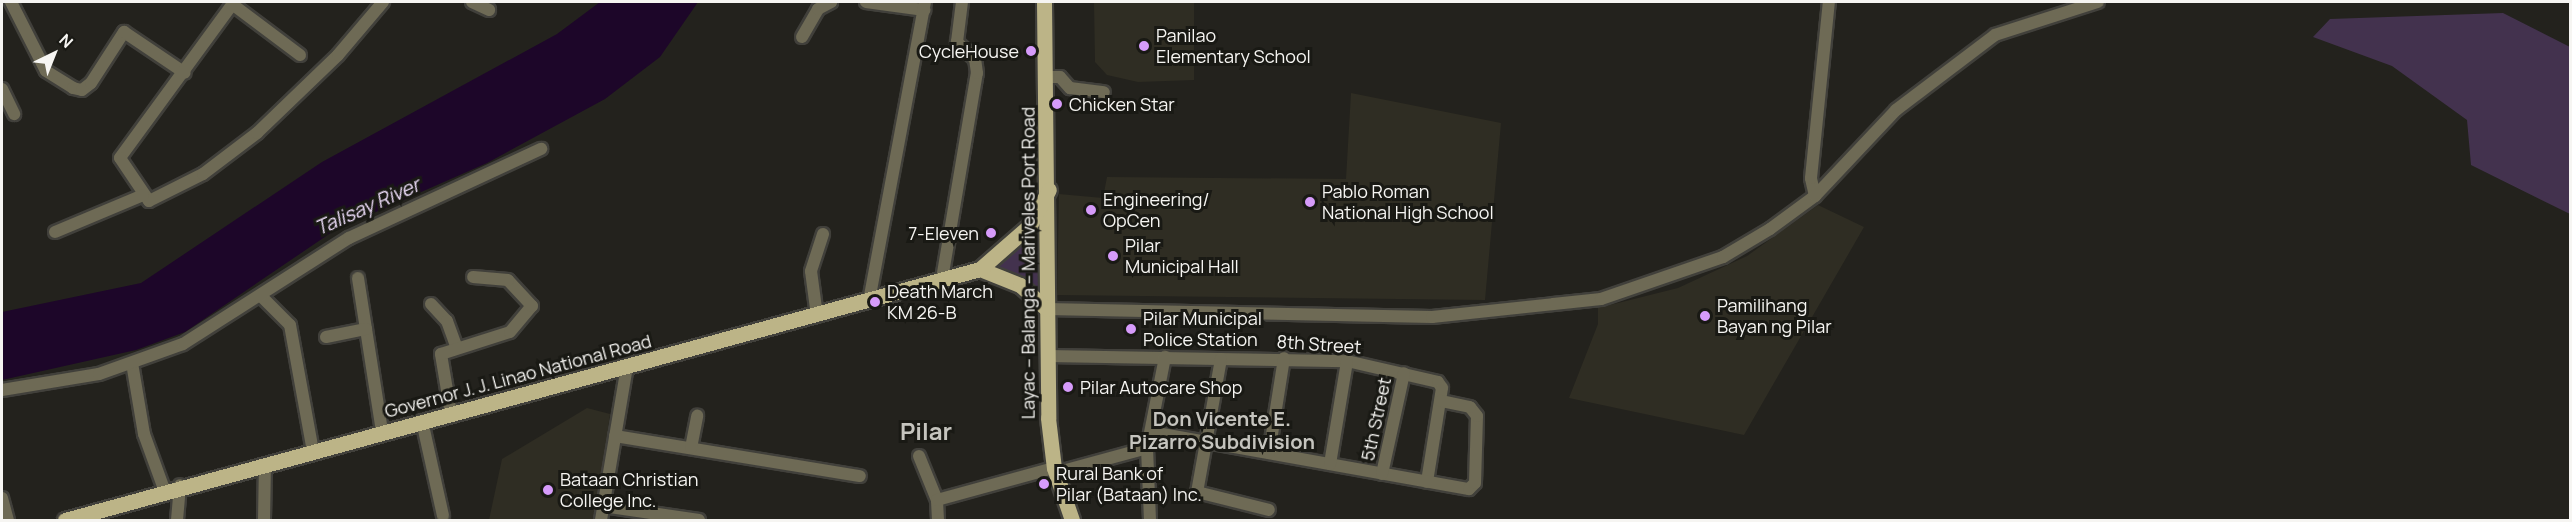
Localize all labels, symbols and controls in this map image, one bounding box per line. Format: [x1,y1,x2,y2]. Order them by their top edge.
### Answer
north arrow [24,24,84,84]
place label: Panilao Elementary School [1156,25,1311,68]
text: N [55,29,78,53]
marker: Panilao Elementary School [1137,39,1151,53]
place label: CycleHouse [919,40,1019,62]
marker: CycleHouse [1024,44,1038,58]
place label: Chicken Star [1069,93,1175,115]
marker: Chicken Star [1050,97,1064,111]
street label: Layac – Balanga – Mariveles Port Road [1017,107,1039,419]
water label: Talisay River [311,172,423,240]
place label: Pablo Roman National High School [1322,181,1494,224]
place label: Engineering/ OpCen [1103,189,1209,232]
marker: Pablo Roman National High School [1303,195,1317,209]
marker: Engineering/ OpCen [1084,203,1098,217]
place label: 7-Eleven [908,222,979,244]
marker: 7-Eleven [984,226,998,240]
place label: Pilar Municipal Hall [1125,235,1239,278]
marker: Pilar Municipal Hall [1106,249,1120,263]
place label: Death March KM 26-B [887,281,993,324]
marker: Death March KM 26-B [868,295,882,309]
place label: Pamilihang Bayan ng Pilar [1717,295,1832,338]
place label: Pilar Municipal Police Station [1143,308,1262,350]
marker: Pamilihang Bayan ng Pilar [1698,309,1712,323]
marker: Pilar Municipal Police Station [1124,322,1138,336]
street label: Governor J. J. Linao National Road [382,330,654,422]
street label: 8th Street [1276,330,1362,358]
street label: 5th Street [1357,375,1395,463]
place label: Pilar Autocare Shop [1080,376,1242,398]
marker: Pilar Autocare Shop [1061,380,1075,394]
district label: Don Vicente E. Pizarro Subdivision [1129,406,1315,453]
district label: Pilar [900,417,952,445]
place label: Rural Bank of Pilar (Bataan) Inc. [1056,463,1202,506]
place label: Bataan Christian College Inc. [560,469,698,512]
marker: Rural Bank of Pilar (Bataan) Inc. [1037,477,1051,491]
marker: Bataan Christian College Inc. [541,483,555,497]

